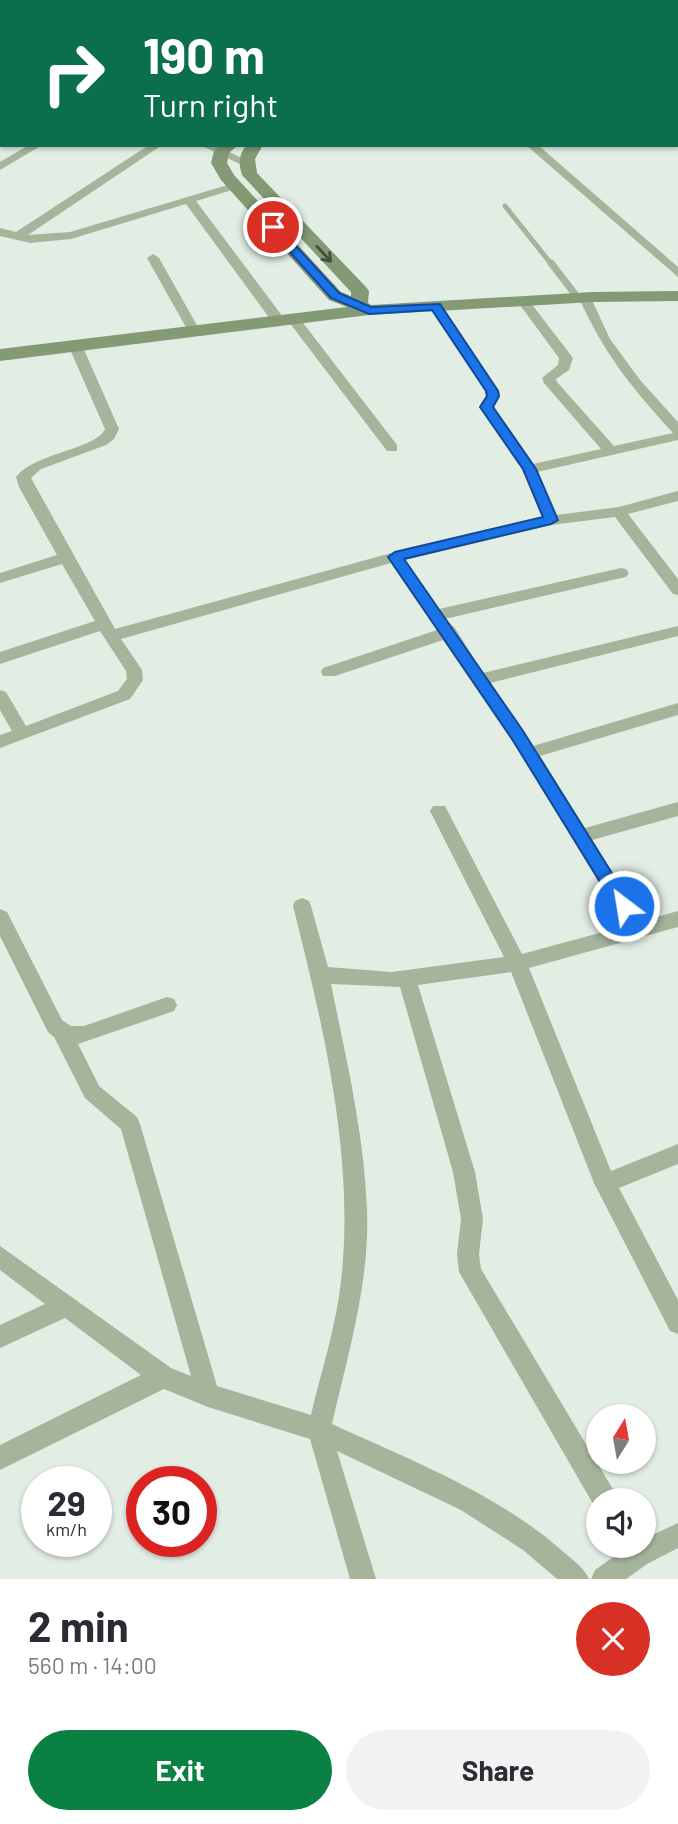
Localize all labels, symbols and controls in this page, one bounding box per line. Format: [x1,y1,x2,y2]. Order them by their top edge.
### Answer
text: 190 m [143,25,265,84]
icon: right [28,28,119,119]
text: Turn right [143,85,278,123]
pin [243,197,303,257]
icon: arrive [254,208,292,246]
one-way arrow [316,245,333,262]
position arrow [587,869,661,943]
north arrow [586,1404,656,1474]
map controls [586,1404,656,1558]
speed limit sign: 30 [126,1466,217,1557]
text: 29 [47,1481,86,1523]
button: sound [586,1488,656,1558]
text: km/h [46,1518,87,1540]
text: 2 min [28,1600,129,1650]
button: close [576,1602,650,1676]
text: 560 m · 14:00 [28,1651,157,1679]
button: Exit [28,1730,332,1810]
button: Share [346,1730,650,1810]

